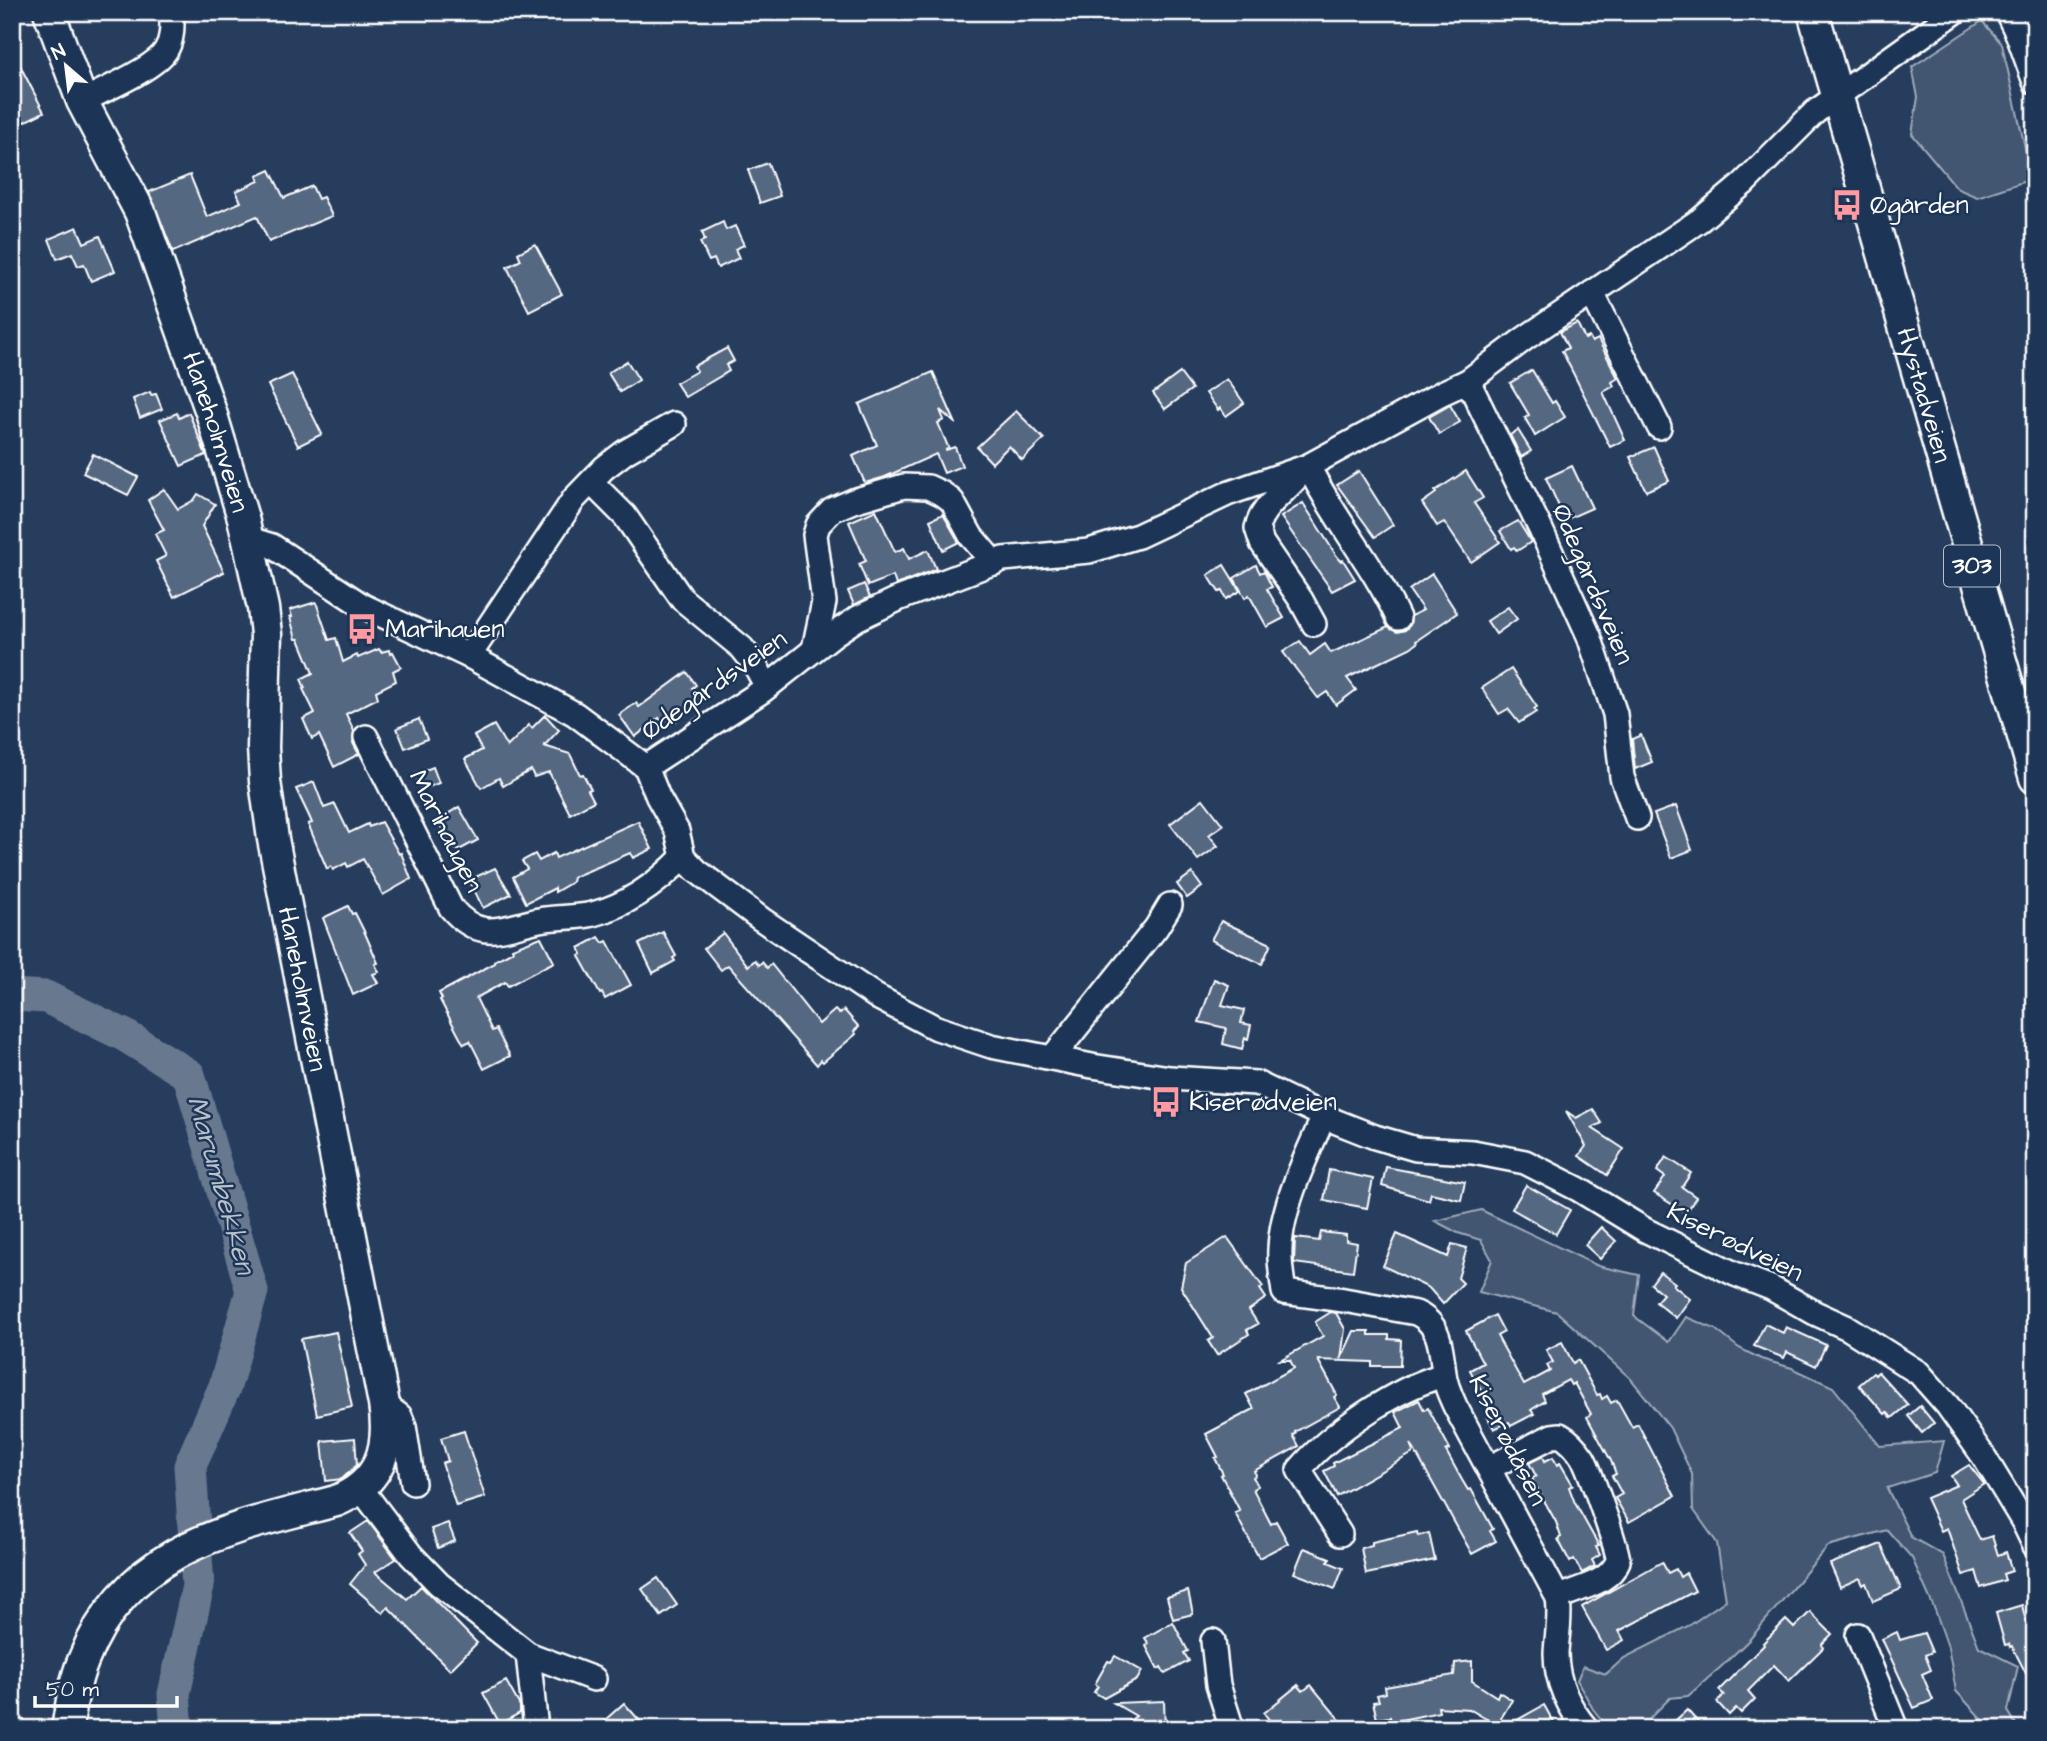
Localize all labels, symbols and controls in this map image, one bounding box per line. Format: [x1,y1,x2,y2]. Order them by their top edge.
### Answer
north arrow [32,32,102,102]
text: N [47,38,70,67]
place label: Øgården [1870,187,1969,225]
bus stop icon: Øgården [1830,188,1864,222]
street label: Hystadveien [1887,324,1961,467]
street label: Haneholmveien [173,347,258,517]
street label: Ødegårdsveien [1541,498,1643,670]
road number: 303 [1944,546,2000,586]
place label: Marihauen [385,611,504,647]
bus stop icon: Marihauen [345,612,379,646]
street label: Ødegårdsveien [634,621,795,750]
street label: Marihaugen [398,764,492,899]
street label: Haneholmveien [269,904,336,1074]
place label: Kiserødveien [1189,1084,1337,1120]
bus stop icon: Kiserødveien [1149,1085,1183,1119]
water label: Marumbekken [177,1092,266,1280]
street label: Kiserødveien [1661,1193,1809,1291]
street label: Kiserødåsen [1460,1368,1556,1512]
scale bar [35,1664,177,1708]
text: 50 m [46,1675,100,1704]

